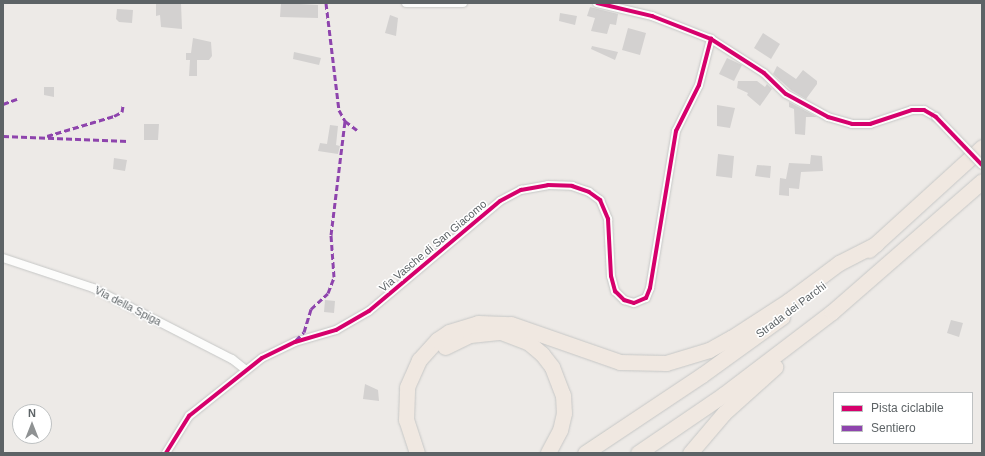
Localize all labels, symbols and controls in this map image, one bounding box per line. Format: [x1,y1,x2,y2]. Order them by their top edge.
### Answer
street label: Via Vasche di San Giacomo [377,197,489,295]
street label: Strada dei Parchi [753,279,829,341]
street label: Via della Spiga [92,284,164,328]
legend [833,392,973,444]
text: Pista ciclabile [871,401,944,415]
north arrow [12,404,52,444]
text: N [28,407,36,419]
text: Sentiero [871,421,916,435]

